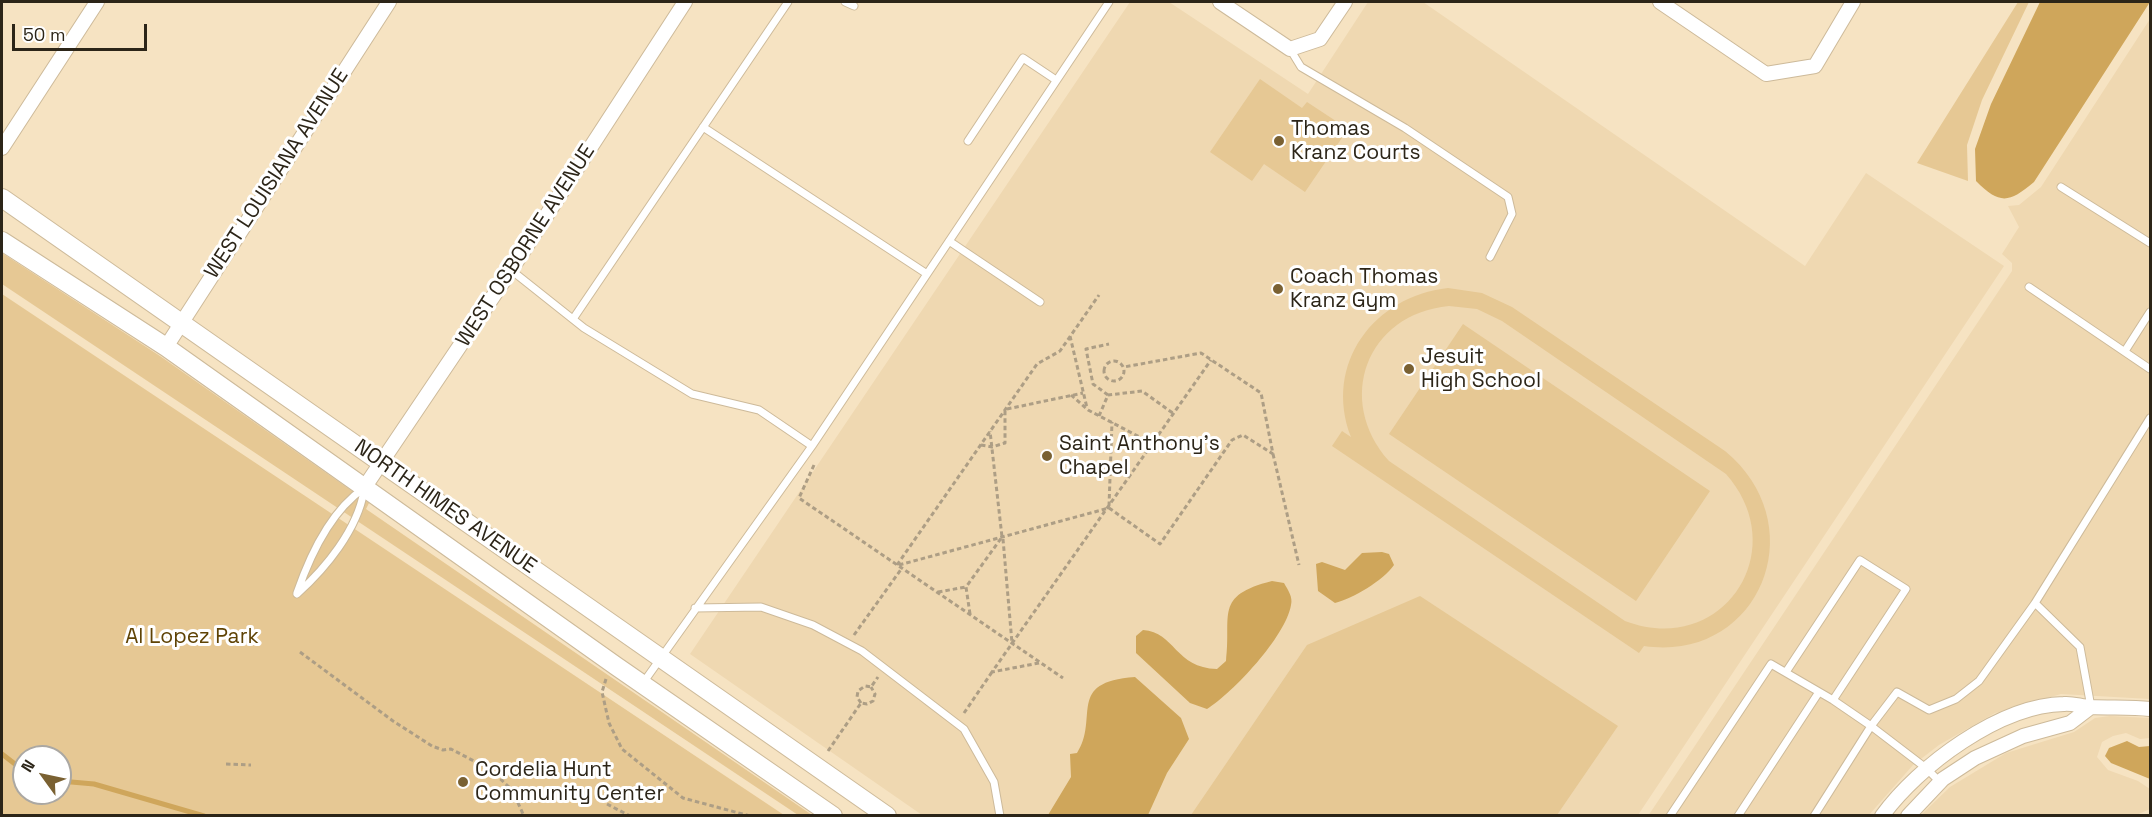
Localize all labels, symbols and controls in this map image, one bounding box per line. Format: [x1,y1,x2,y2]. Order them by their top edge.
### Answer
scale bar [15,12,150,50]
text: 50 m [23,23,65,46]
street label: WEST LOUISIANA AVENUE [200,64,354,284]
place label: Thomas Kranz Courts [1291,116,1421,166]
marker: Thomas Kranz Courts [1272,134,1286,148]
street label: WEST OSBORNE AVENUE [451,140,601,352]
place label: Coach Thomas Kranz Gym [1290,264,1438,314]
marker: Coach Thomas Kranz Gym [1271,282,1285,296]
place label: Jesuit High School [1421,344,1541,394]
marker: Jesuit High School [1402,362,1416,376]
place label: Saint Anthony's Chapel [1059,431,1220,481]
street label: NORTH HIMES AVENUE [349,435,541,579]
marker: Saint Anthony's Chapel [1040,449,1054,463]
park label: Al Lopez Park [125,624,259,650]
north arrow [12,745,72,805]
text: N [16,756,40,776]
place label: Cordelia Hunt Community Center [475,757,664,807]
marker: Cordelia Hunt Community Center [456,775,470,789]

